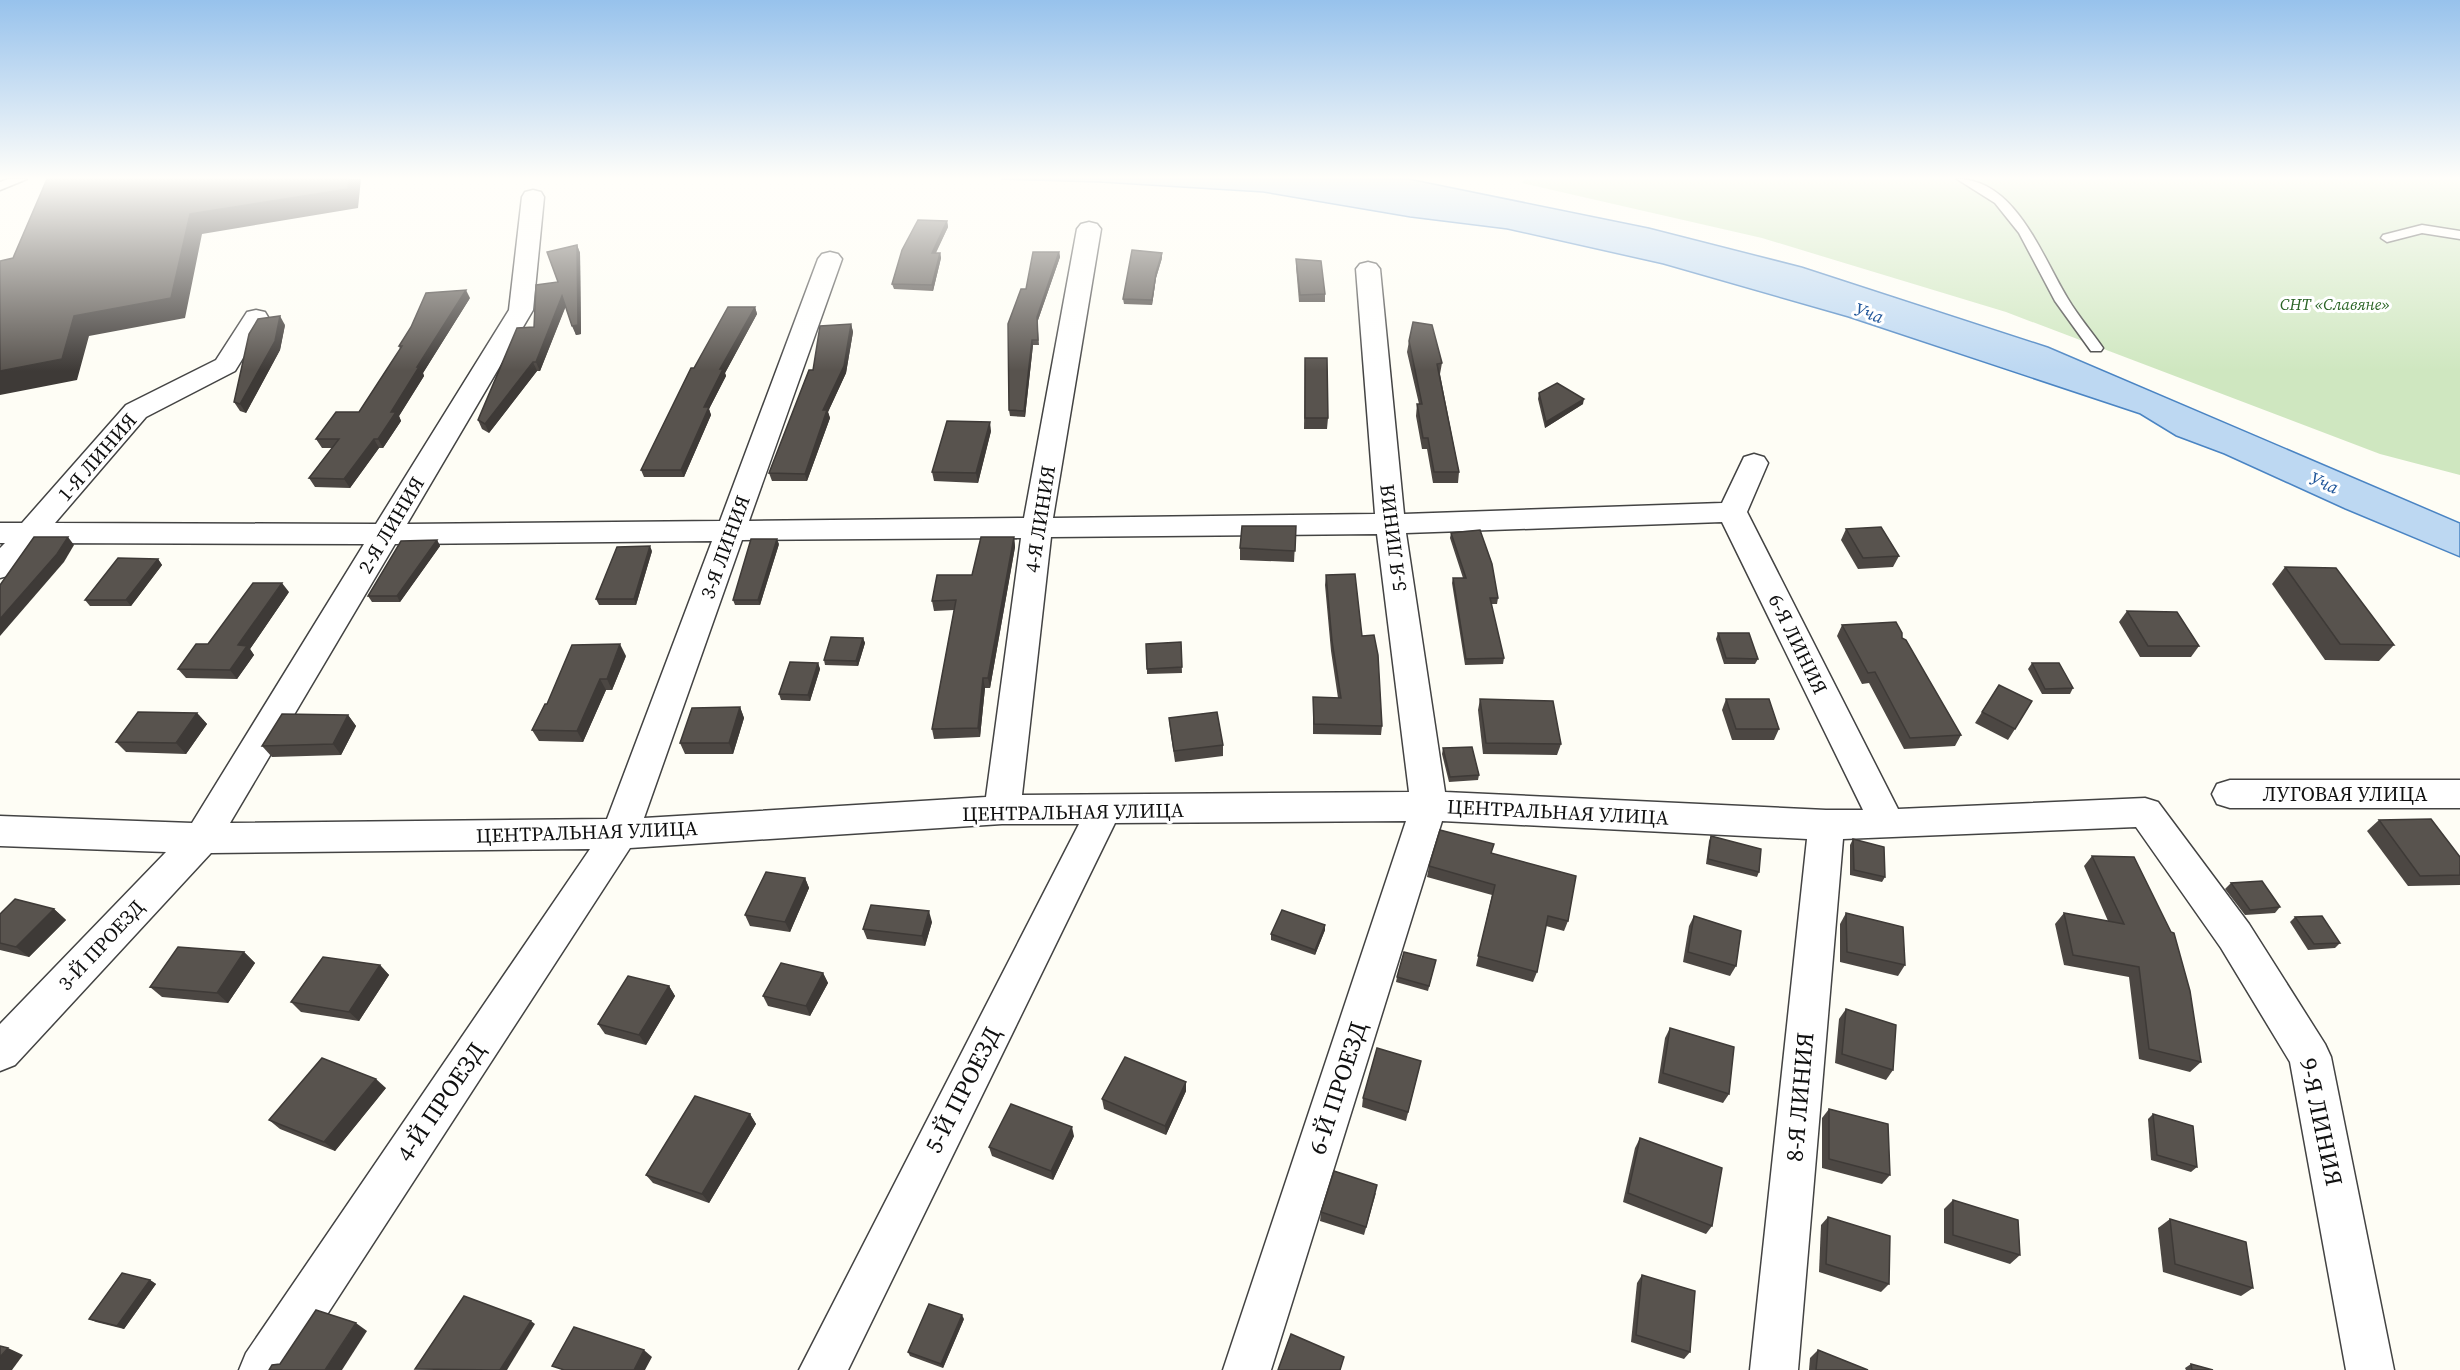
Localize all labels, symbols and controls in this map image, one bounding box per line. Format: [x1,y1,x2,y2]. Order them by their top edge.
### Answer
park label: СНТ «Славяне» [2280,293,2390,315]
water label: Уча [1851,296,1888,329]
street label: 1-Я ЛИНИЯ [51,407,143,507]
street label: 4-Я ЛИНИЯ [1018,463,1062,575]
water label: Уча [2306,465,2343,500]
street label: 2-Я ЛИНИЯ [351,471,431,579]
street label: 5-Я ЛИНИЯ [1372,483,1413,593]
street label: 3-Я ЛИНИЯ [693,491,757,603]
street label: 6-Я ЛИНИЯ [1762,589,1834,699]
street label: ЛУГОВАЯ УЛИЦА [2263,780,2428,808]
street label: ЦЕНТРАЛЬНАЯ УЛИЦА [1446,792,1670,832]
street label: ЦЕНТРАЛЬНАЯ УЛИЦА [962,796,1185,828]
street label: ЦЕНТРАЛЬНАЯ УЛИЦА [476,814,699,850]
street label: 3-Й ПРОЕЗД [52,893,150,996]
street label: 6-Й ПРОЕЗД [1301,1017,1374,1158]
street label: 5-Й ПРОЕЗД [917,1021,1008,1159]
street label: 8-Я ЛИНИЯ [1777,1031,1822,1163]
street label: 4-Й ПРОЕЗД [388,1035,493,1168]
street label: 9-Я ЛИНИЯ [2292,1055,2351,1189]

